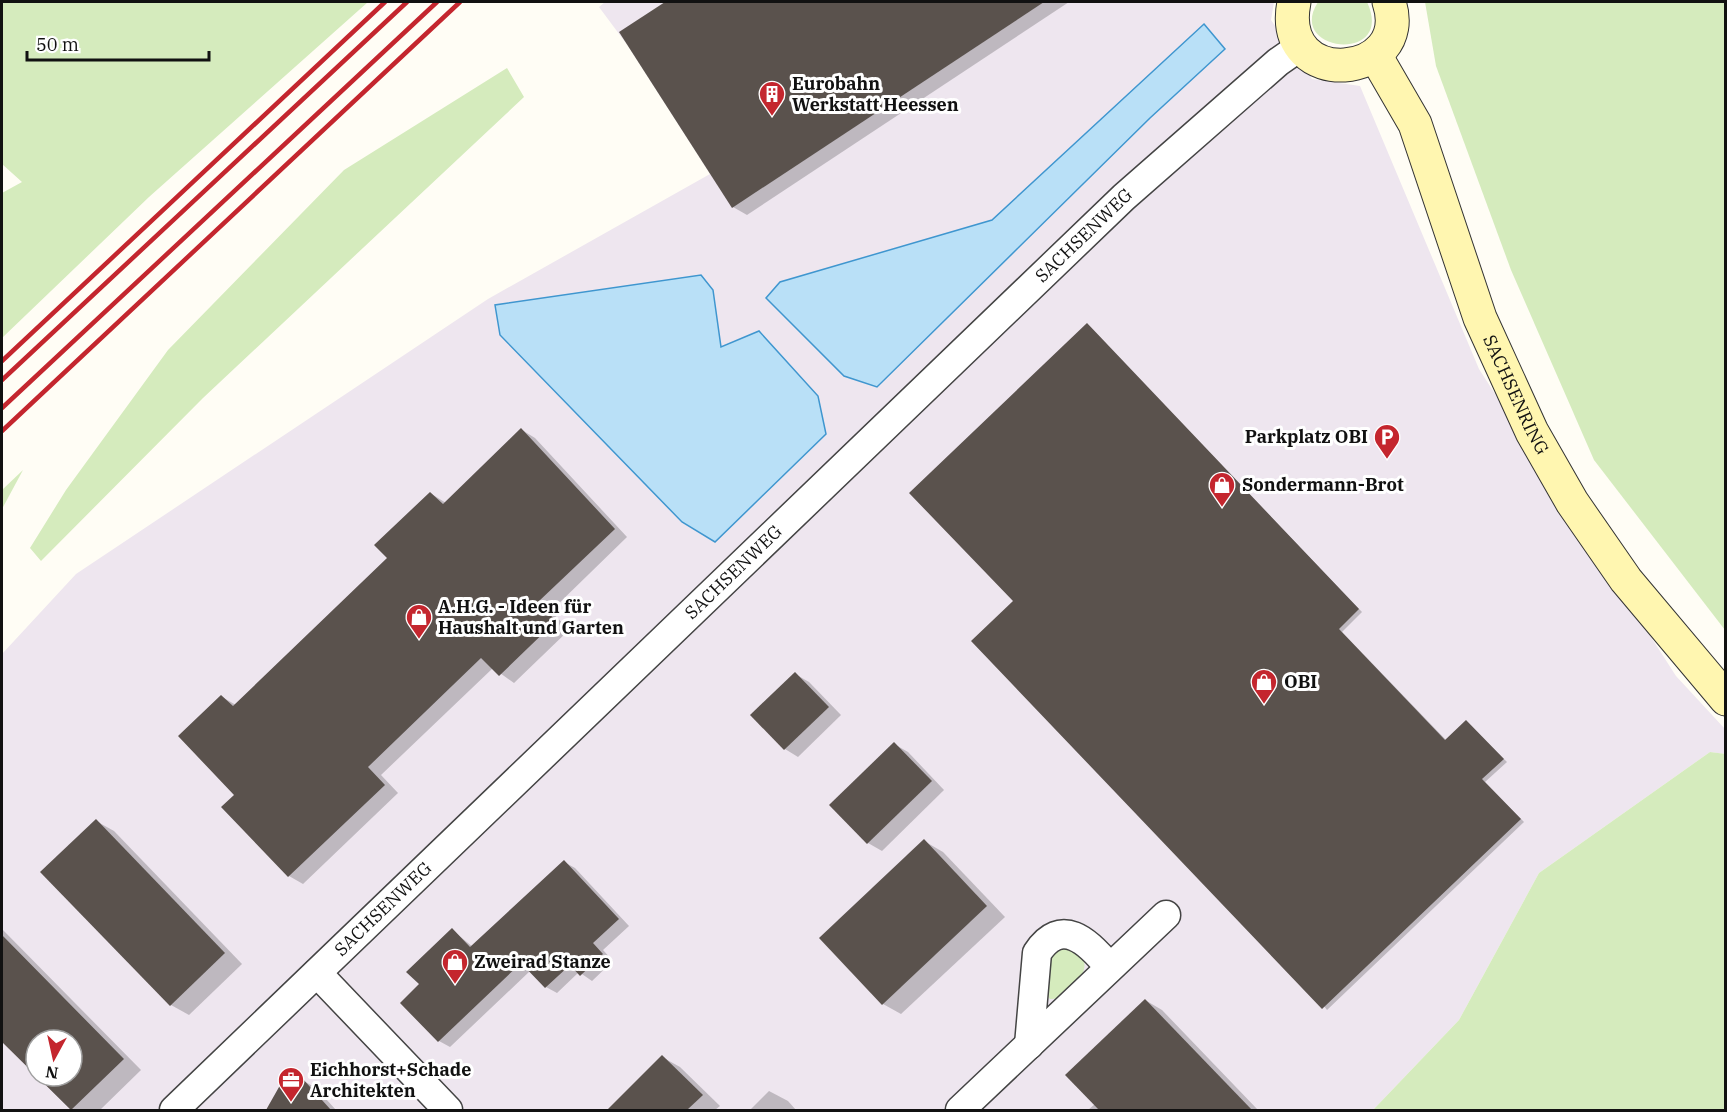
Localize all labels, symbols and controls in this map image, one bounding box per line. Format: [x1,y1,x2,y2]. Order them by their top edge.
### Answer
scale bar [27,24,208,62]
text: 50 m [36,33,79,56]
place label: Eurobahn Werkstatt Heessen [792,72,959,116]
building icon: Eurobahn Werkstatt Heessen [757,79,787,117]
street label: SACHSENWEG [1030,183,1137,287]
street label: SACHSENRING [1478,331,1554,458]
parking icon: Parkplatz OBI [1372,422,1402,460]
place label: Parkplatz OBI [1245,425,1368,448]
shop icon: Sondermann-Brot [1207,470,1237,508]
place label: Sondermann-Brot [1242,473,1404,496]
street label: SACHSENWEG [680,520,787,624]
place label: A.H.G. - Ideen für Haushalt und Garten [438,595,624,639]
shop icon: A.H.G. - Ideen für Haushalt und Garten [404,602,434,640]
shop icon: OBI [1249,667,1279,705]
place label: OBI [1284,670,1317,693]
street label: SACHSENWEG [329,857,436,961]
shop icon: Zweirad Stanze [440,947,470,985]
place label: Zweirad Stanze [474,950,611,973]
north arrow [24,1028,84,1088]
place label: Eichhorst+Schade Architekten [310,1058,471,1102]
text: N [44,1062,60,1084]
office icon: Eichhorst+Schade Architekten [276,1065,306,1103]

